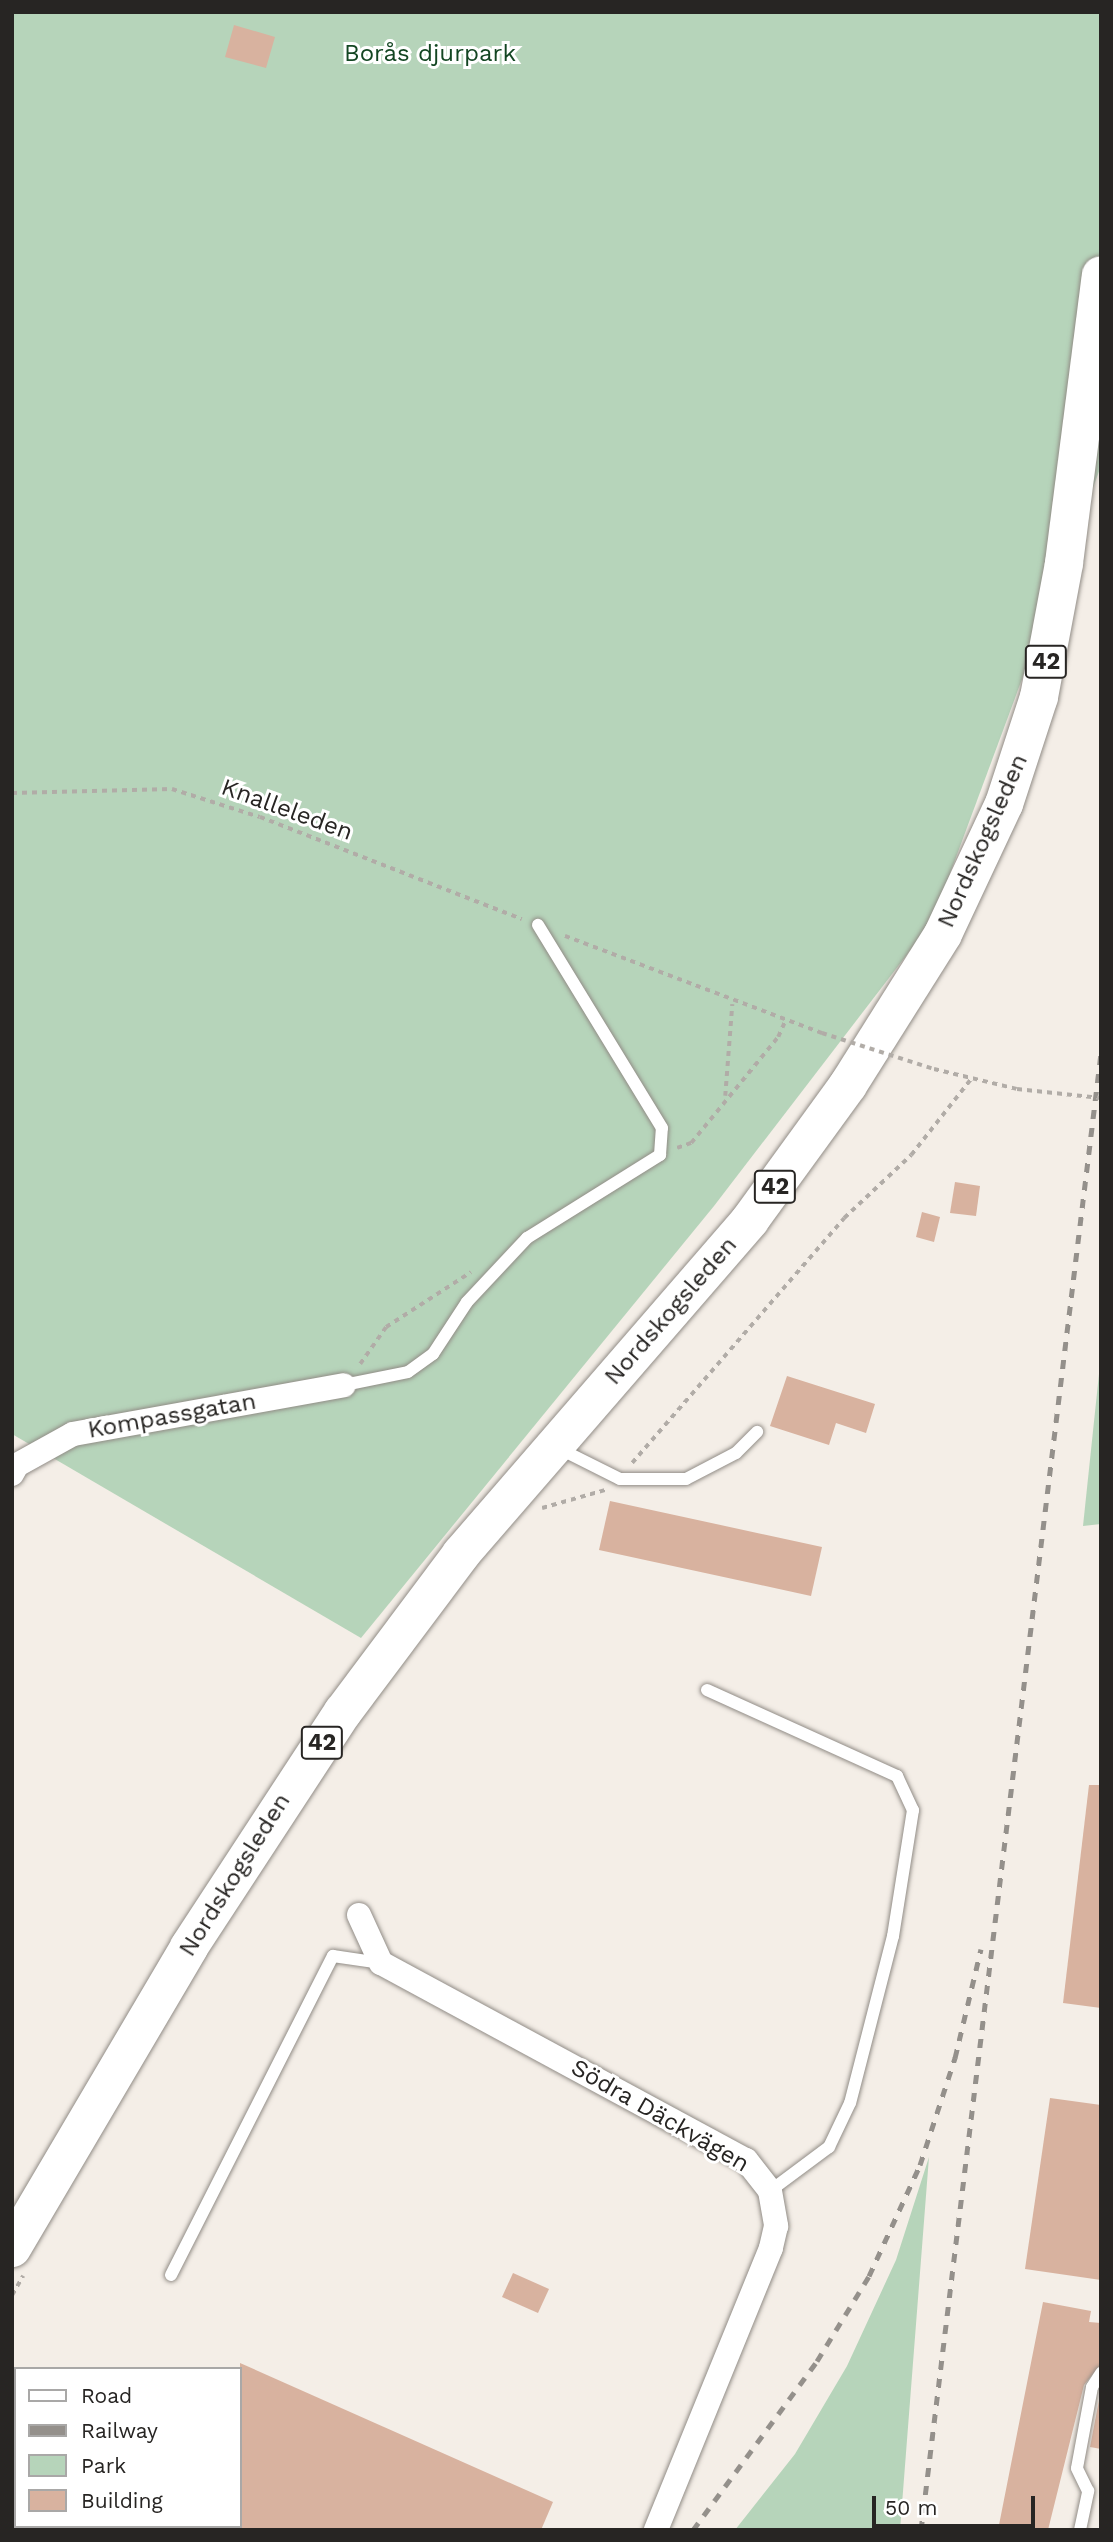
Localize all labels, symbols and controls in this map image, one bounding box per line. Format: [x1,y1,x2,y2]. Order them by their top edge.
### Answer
park label: Borås djurpark [344,40,516,68]
road number: 42 [1023,642,1069,682]
street label: Nordskogsleden [932,750,1034,932]
street label: Knalleleden [217,773,357,847]
road number: 42 [752,1168,798,1206]
street label: Nordskogsleden [599,1231,743,1391]
street label: Kompassgatan [86,1387,258,1445]
road number: 42 [299,1724,345,1762]
street label: Nordskogsleden [173,1788,297,1962]
street label: Södra Däckvägen [566,2053,754,2179]
legend [14,2367,242,2528]
text: Road [81,2383,132,2408]
text: Railway [81,2418,158,2443]
text: Park [81,2453,126,2478]
scale bar [875,2482,1038,2526]
text: Building [81,2488,163,2513]
text: 50 m [885,2495,937,2520]

